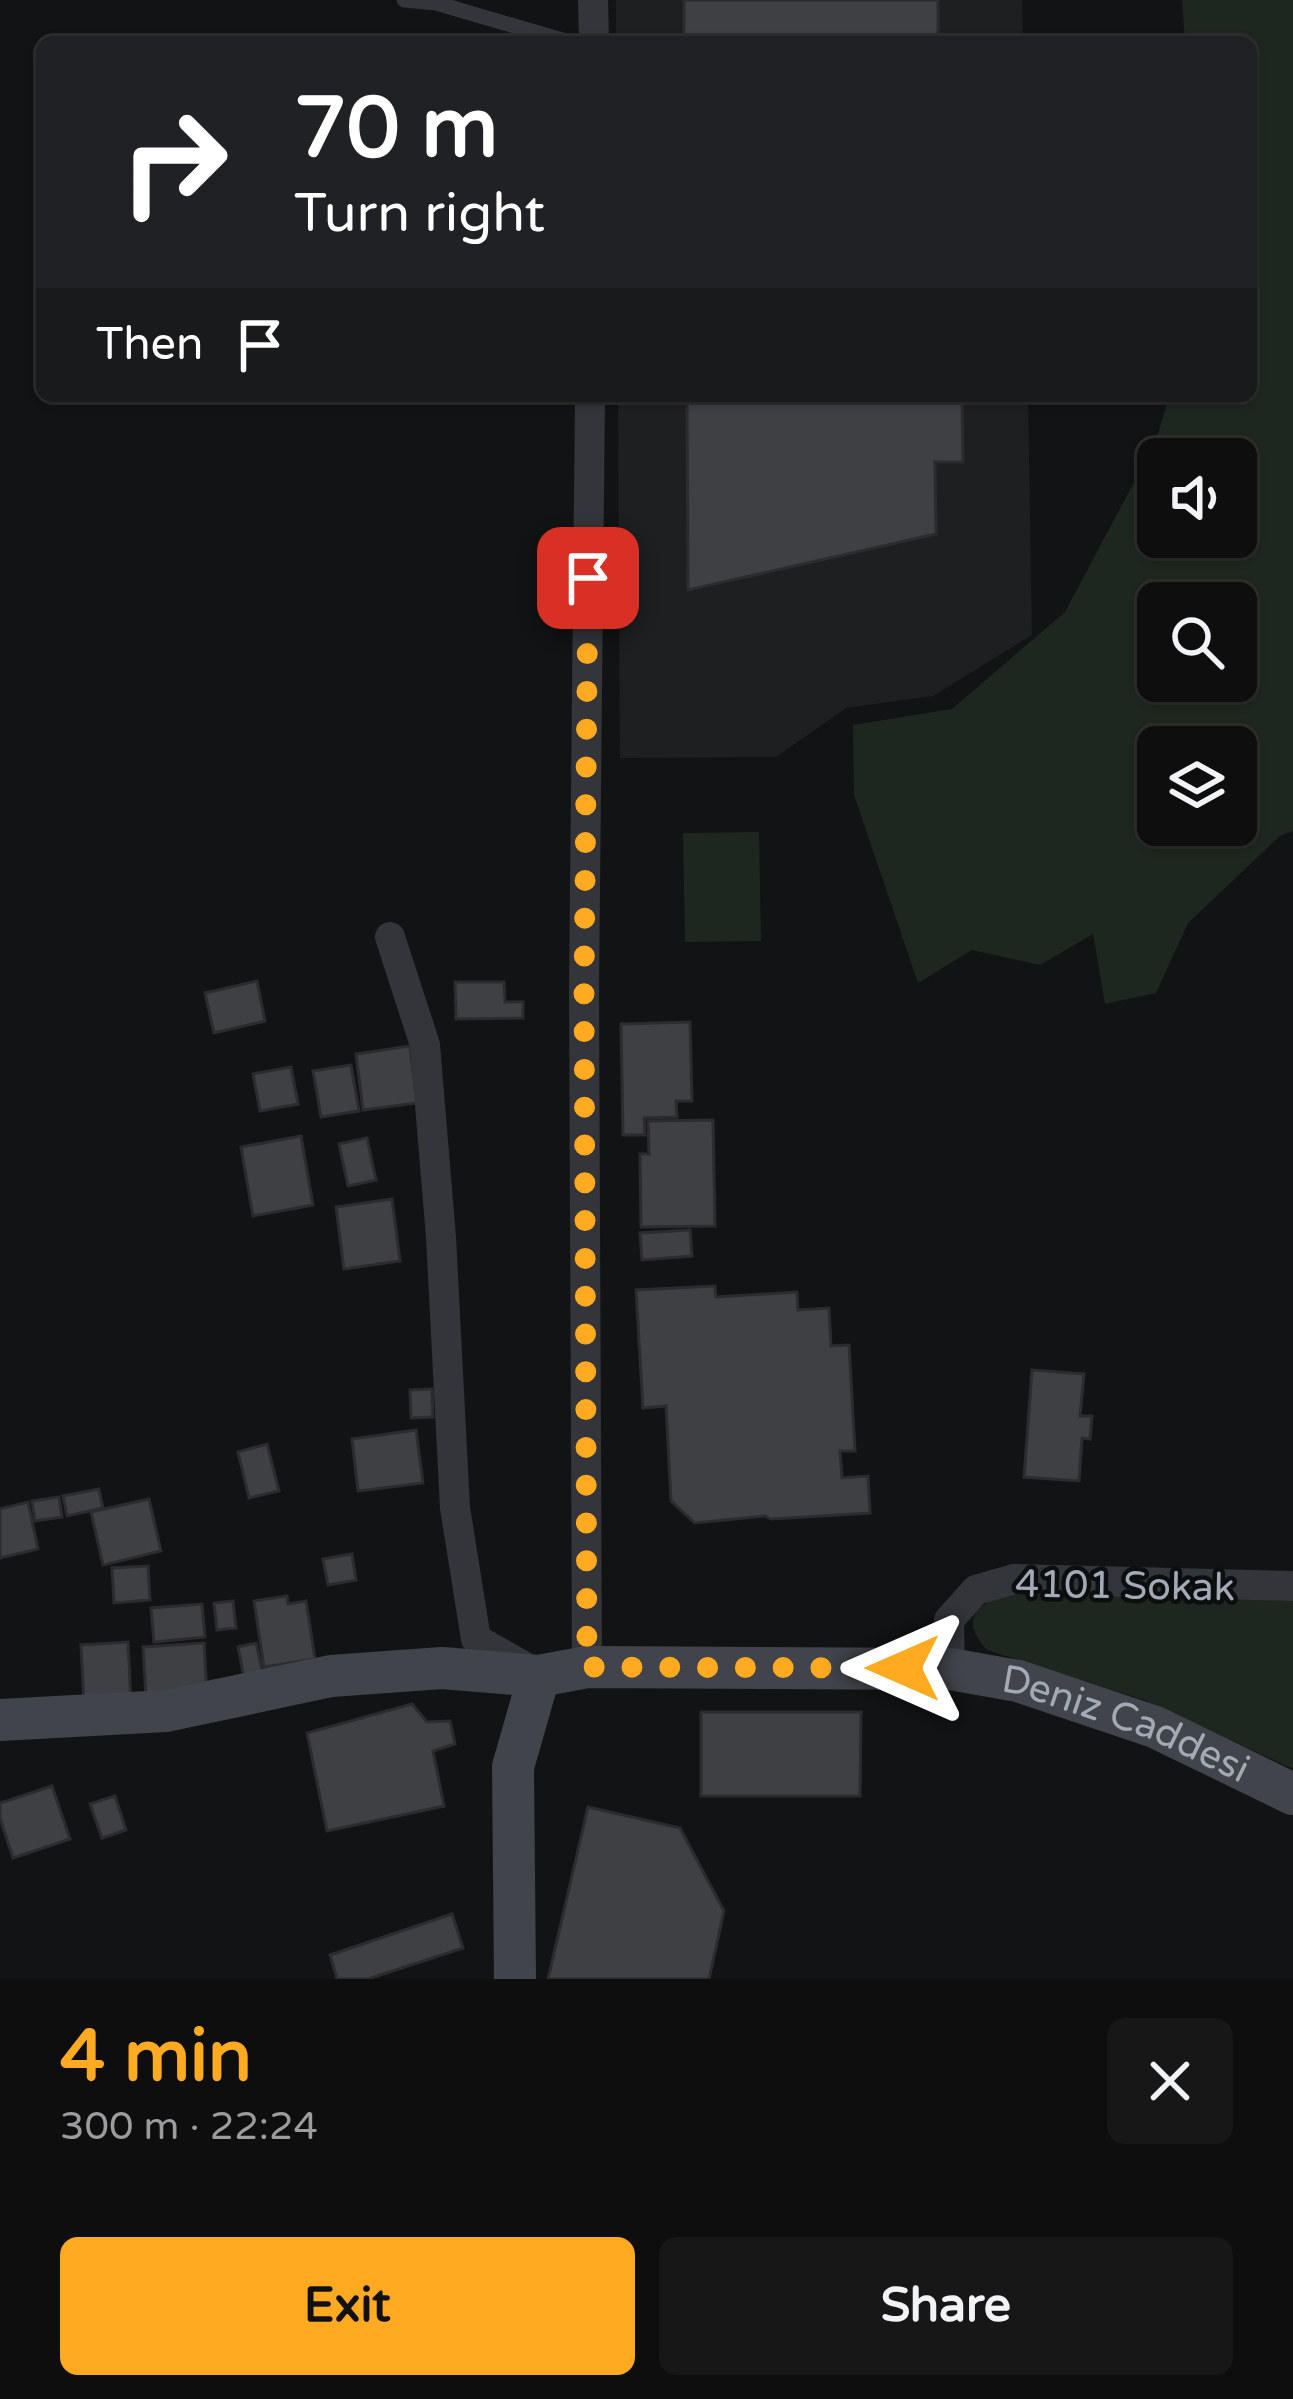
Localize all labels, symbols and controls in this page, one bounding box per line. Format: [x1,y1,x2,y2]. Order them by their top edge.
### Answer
text: 70 m [294,79,498,180]
icon: right [96,84,252,240]
text: Turn right [294,181,545,246]
icon: arrive [227,312,293,378]
text: Then [96,318,203,372]
map controls [1137,438,1257,846]
button: sound [1137,438,1257,558]
pin [537,527,639,629]
icon: arrive [555,545,621,611]
button: search [1137,582,1257,702]
button: layers [1137,726,1257,846]
street label: 4101 Sokak [1015,1561,1235,1611]
position arrow [840,1605,966,1731]
street label: Deniz Caddesi [998,1655,1257,1793]
text: 4 min [60,2014,252,2101]
button: close [1107,2018,1233,2144]
text: 300 m · 22:24 [60,2103,318,2150]
button: Exit [60,2237,635,2375]
button: Share [659,2237,1233,2375]

